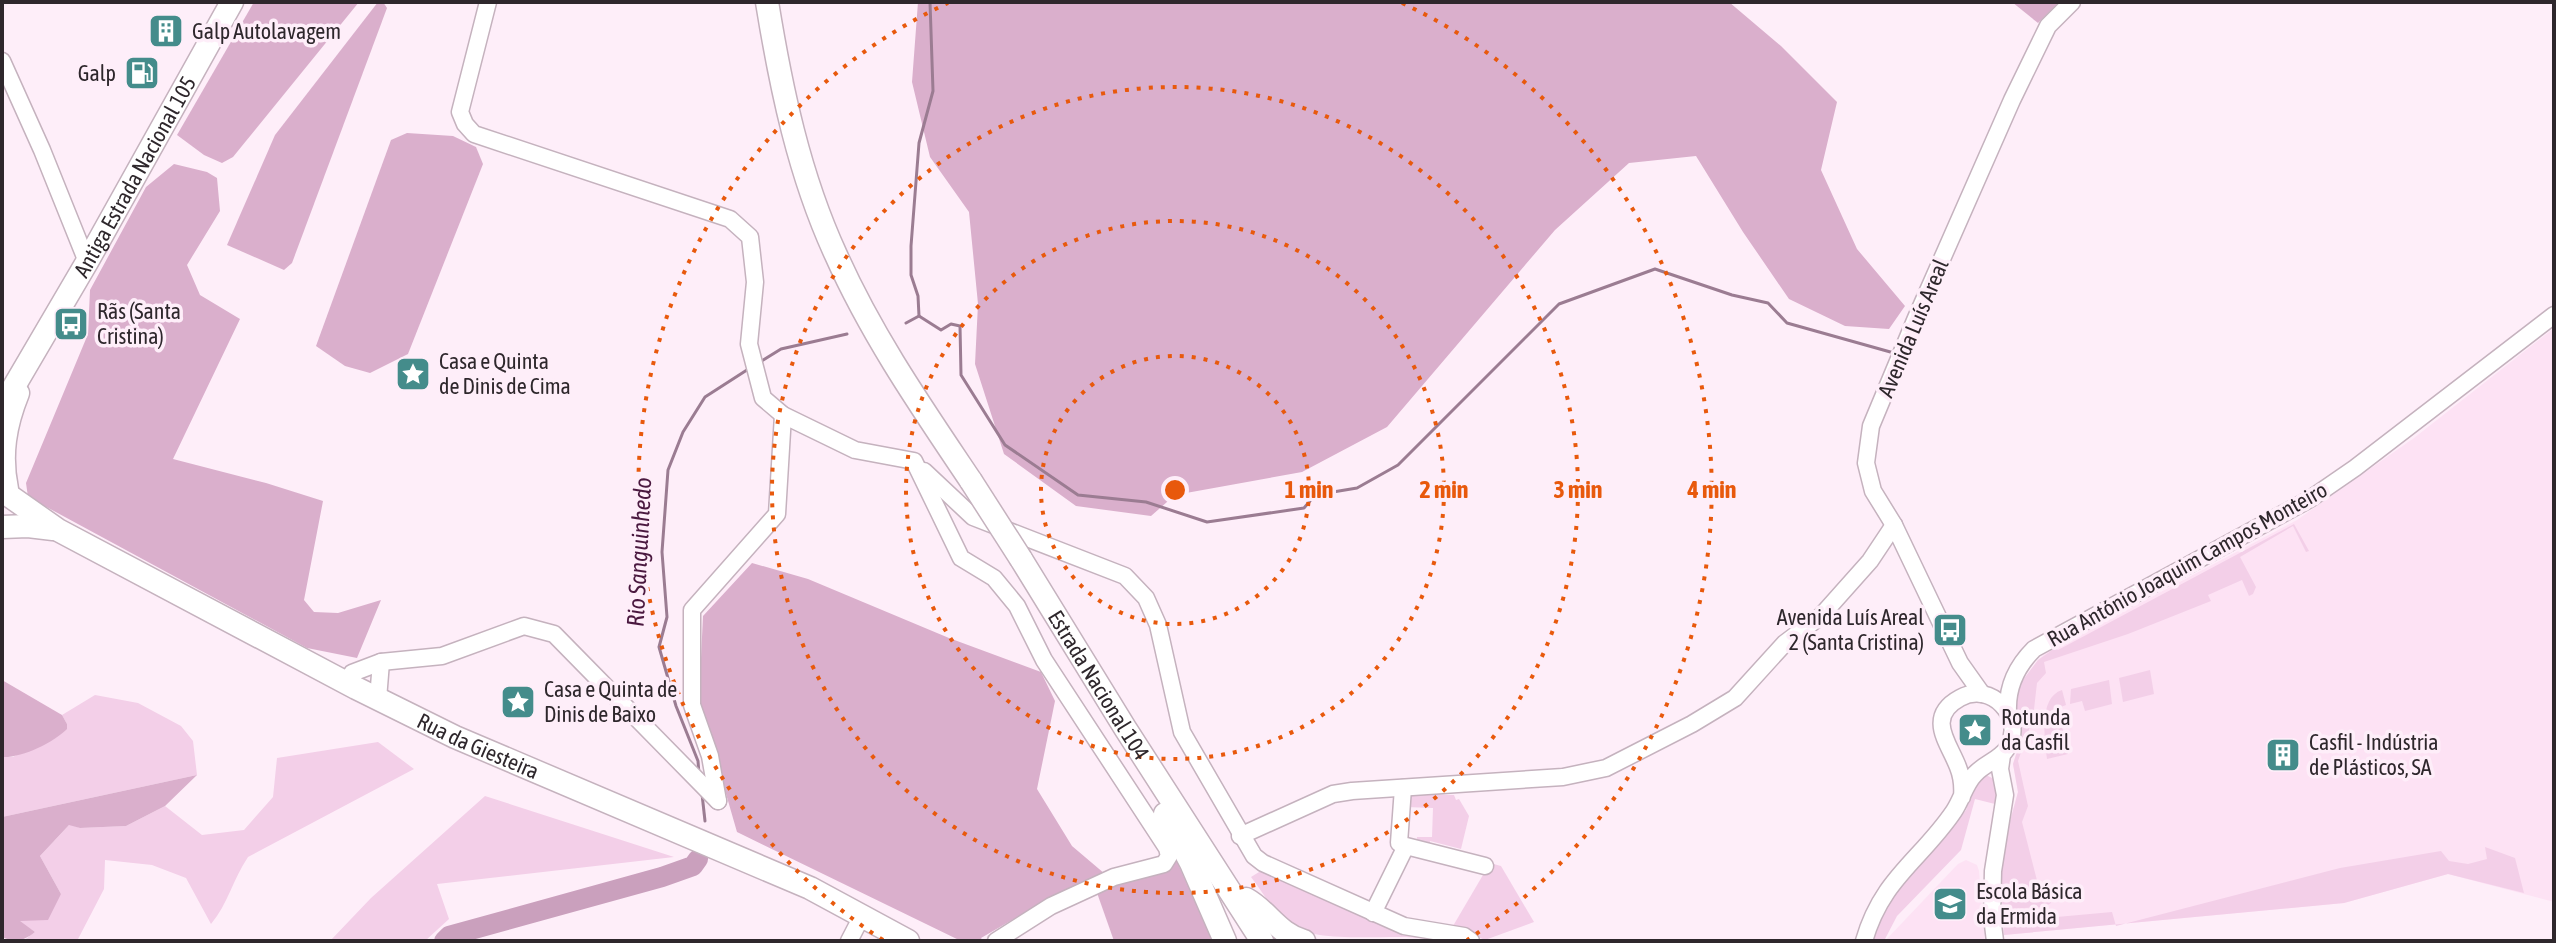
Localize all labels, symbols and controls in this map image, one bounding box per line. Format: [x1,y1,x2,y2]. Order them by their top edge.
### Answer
building icon: Galp Autolavagem [147,12,185,50]
place label: Galp Autolavagem [192,18,341,44]
fuel station icon: Galp [123,54,161,92]
place label: Galp [78,60,116,86]
street label: Antiga Estrada Nacional 105 [68,71,201,282]
street label: Avenida Luís Areal [1872,255,1954,401]
place label: Rãs (Santa Cristina) [97,298,181,349]
bus stop icon: Rãs (Santa Cristina) [52,305,90,343]
place label: Casa e Quinta de Dinis de Cima [439,348,571,399]
place icon: Casa e Quinta de Dinis de Cima [394,355,432,393]
centre of rings [1161,476,1189,504]
text: 1 min [1284,476,1334,503]
text: 2 min [1419,476,1469,503]
text: 3 min [1553,476,1603,503]
text: 4 min [1686,476,1737,503]
street label: Rua António Joaquim Campos Monteiro [2043,476,2331,652]
water label: Rio Sanguinhedo [622,477,656,627]
place label: Avenida Luís Areal 2 (Santa Cristina) [1777,604,1924,655]
street label: Estrada Nacional 104 [1043,605,1155,765]
bus stop icon: Avenida Luís Areal 2 (Santa Cristina) [1931,611,1969,649]
place label: Casa e Quinta de Dinis de Baixo [544,676,677,727]
place icon: Casa e Quinta de Dinis de Baixo [499,683,537,721]
place label: Rotunda da Casfil [2001,704,2071,755]
street label: Rua da Giesteira [413,707,543,784]
place icon: Rotunda da Casfil [1956,711,1994,749]
place label: Casfil - Indústria de Plásticos, SA [2309,729,2439,780]
building icon: Casfil - Indústria de Plásticos, SA [2264,736,2302,774]
place label: Escola Básica da Ermida [1976,878,2083,929]
school or university icon: Escola Básica da Ermida [1931,885,1969,923]

